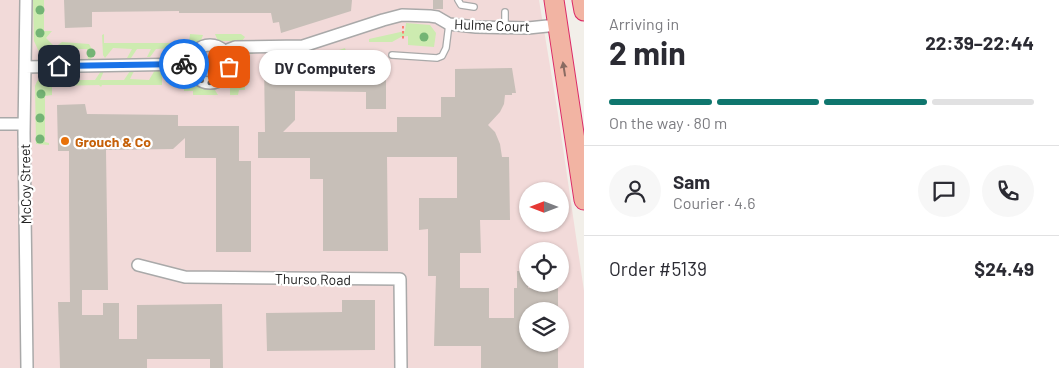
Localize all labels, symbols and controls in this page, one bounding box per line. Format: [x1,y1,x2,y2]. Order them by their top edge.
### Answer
text: Arriving in [609,14,679,33]
street label: Hulme Court [454,15,530,35]
text: 22:39–22:44 [925,31,1034,54]
text: 2 min [609,33,686,71]
courier [159,39,209,89]
pin [38,45,80,87]
pin [208,46,250,88]
icon: bike [170,50,198,78]
callout: DV Computers [259,50,392,84]
icon: home [45,52,73,80]
icon: bag [215,53,243,81]
text: DV Computers [274,58,376,77]
one-way arrow [560,61,568,77]
text: On the way · 80 m [609,113,727,132]
place label: Grouch & Co [75,133,151,150]
marker: Grouch & Co [59,135,71,147]
street label: McCoy Street [16,144,34,224]
button: person [609,165,661,217]
button: chat [918,165,970,217]
button: phone [982,165,1034,217]
text: Sam [673,170,710,193]
north arrow [519,182,569,232]
map controls [519,182,569,352]
text: Courier · 4.6 [673,193,756,212]
button: locate [519,242,569,292]
text: Order #5139 [609,257,707,280]
text: $24.49 [974,257,1034,280]
street label: Thurso Road [275,270,351,288]
button: layers [519,302,569,352]

